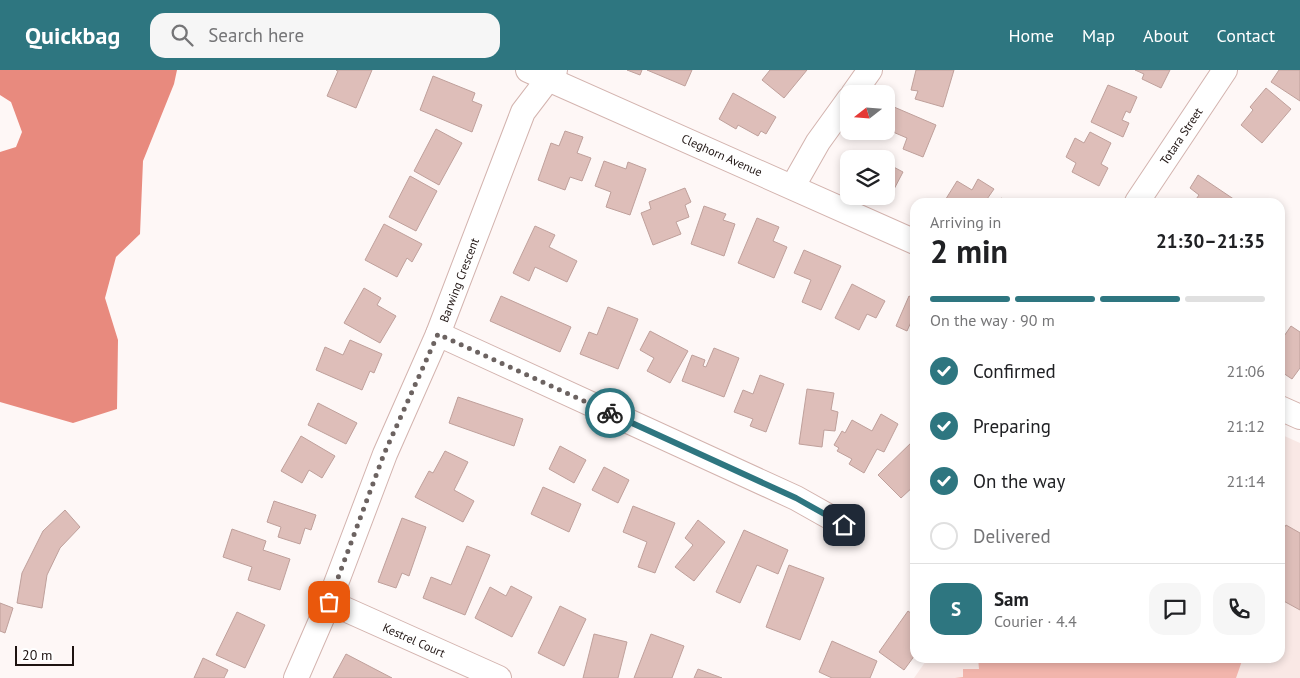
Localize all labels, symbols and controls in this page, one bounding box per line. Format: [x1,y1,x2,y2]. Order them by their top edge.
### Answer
search box [150,13,500,58]
text: Quickbag [25,20,120,51]
icon: search [168,21,196,49]
text: Search here [208,23,304,47]
text: Home [1008,24,1054,47]
text: Map [1082,24,1115,47]
text: About [1143,24,1189,47]
text: Contact [1217,24,1275,47]
north arrow [840,85,895,140]
map controls [840,85,895,205]
street label: Totara Street [1156,105,1206,167]
street label: Cleghorn Avenue [679,131,765,179]
button: layers [840,150,895,205]
text: Arriving in [930,212,1001,232]
text: 21:30–21:35 [1156,229,1265,253]
text: 2 min [930,230,1008,272]
street label: Barwing Crescent [436,236,482,324]
text: On the way · 90 m [930,310,1055,330]
icon: check [930,357,958,385]
text: Confirmed [973,359,1056,383]
text: 21:06 [1227,361,1265,381]
courier [585,388,635,438]
icon: bike [596,399,624,427]
icon: check [930,412,958,440]
text: Preparing [973,414,1051,438]
text: 21:12 [1227,416,1265,436]
icon: check [930,467,958,495]
text: On the way [973,469,1065,493]
text: 21:14 [1227,471,1265,491]
pin [823,504,865,546]
icon: home [830,511,858,539]
text: Delivered [973,524,1051,548]
pin [308,581,350,623]
button: chat [1149,583,1201,635]
button: phone [1213,583,1265,635]
text: Sam [994,587,1029,611]
icon: bag [315,588,343,616]
text: S [951,597,961,621]
text: Courier · 4.4 [994,611,1077,631]
street label: Kestrel Court [380,620,448,660]
scale bar [15,643,74,666]
text: 20 m [22,646,52,664]

